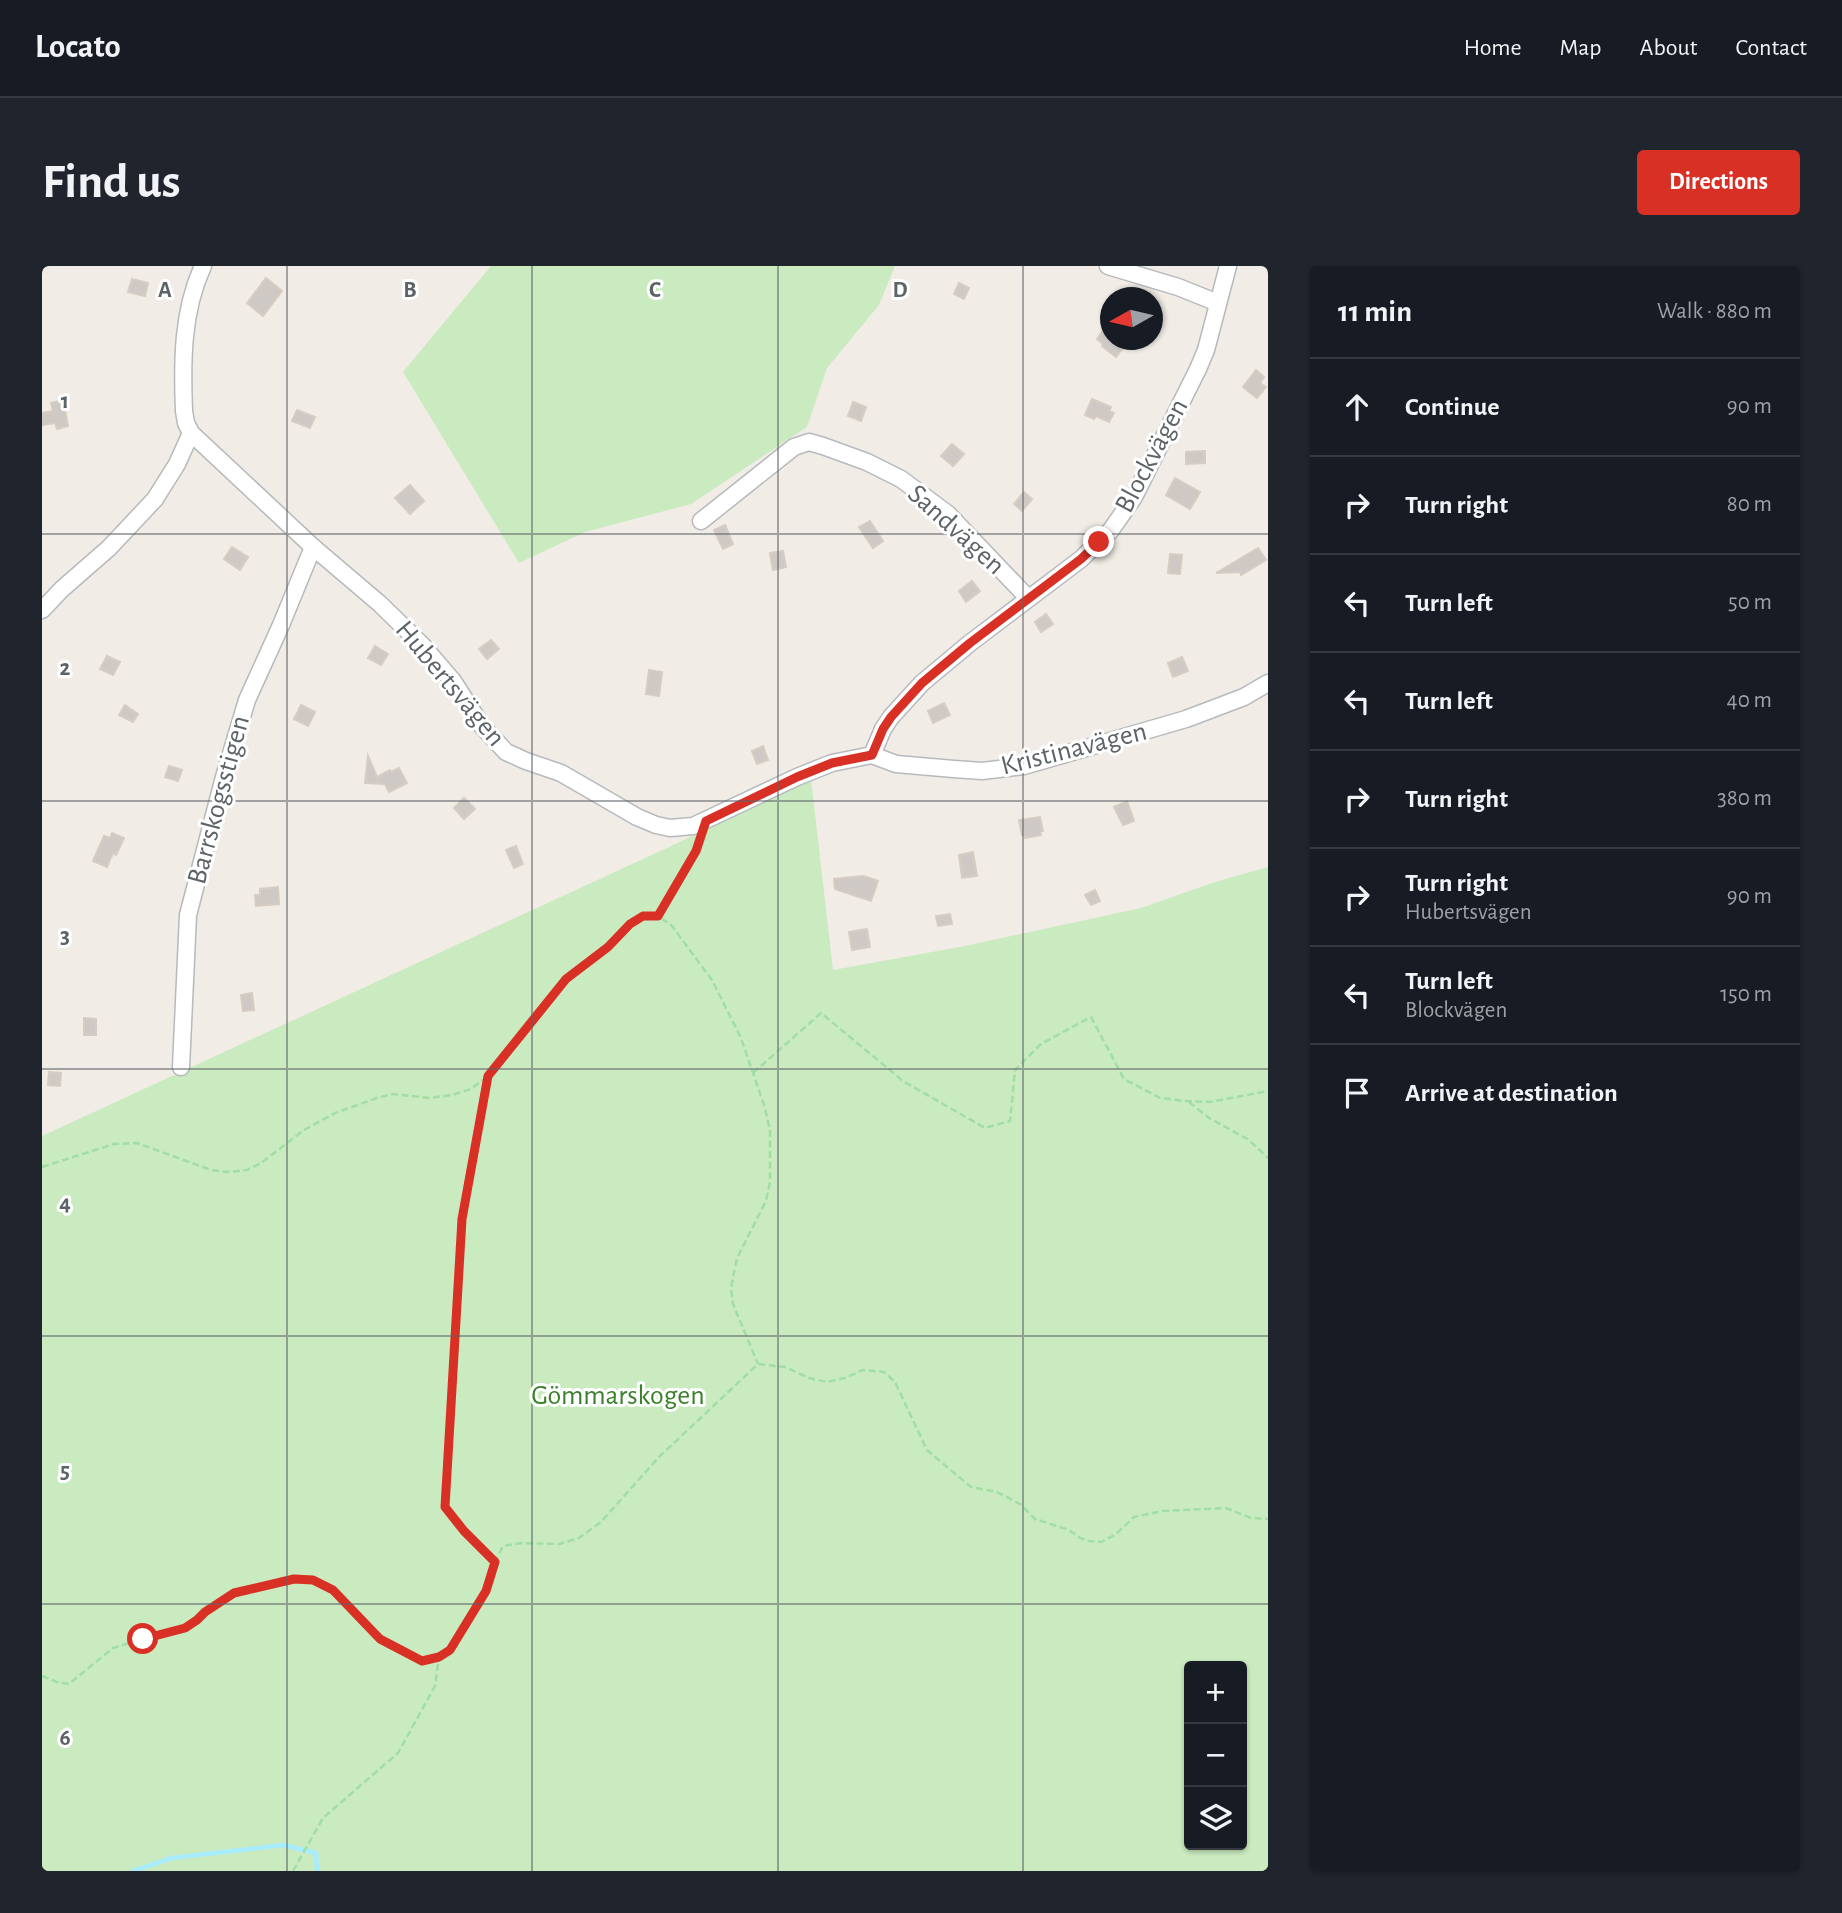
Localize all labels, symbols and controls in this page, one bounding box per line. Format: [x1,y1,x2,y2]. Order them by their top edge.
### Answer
text: Locato [35,31,121,64]
text: Home [1464,36,1522,60]
text: Map [1560,36,1602,60]
text: About [1640,36,1697,60]
text: Contact [1735,36,1807,60]
button: Directions [1637,150,1800,215]
text: Find us [42,158,181,207]
text: A [158,279,172,302]
text: B [403,279,417,302]
text: C [649,279,661,302]
text: D [892,279,908,302]
north arrow [1100,287,1163,350]
text: 11 min [1338,297,1412,327]
text: Walk · 880 m [1657,300,1772,323]
icon: ahead [1338,388,1376,426]
text: 1 [61,390,69,413]
street label: Blockvägen [1110,394,1194,518]
text: Continue [1405,394,1500,420]
text: 90 m [1727,395,1772,418]
street label: Sandvägen [902,480,1010,580]
icon: right [1338,486,1376,524]
text: Turn right [1405,492,1508,518]
text: 80 m [1727,493,1772,516]
route end [1083,526,1114,557]
icon: left [1338,584,1376,622]
text: Turn left [1405,590,1493,616]
text: 50 m [1728,591,1772,614]
street label: Hubertsvägen [390,616,510,752]
text: 2 [60,657,71,680]
icon: left [1338,682,1376,720]
text: Turn left [1405,688,1493,714]
text: 40 m [1727,689,1772,712]
street label: Barrskogsstigen [183,713,255,887]
street label: Kristinavägen [998,717,1150,781]
icon: right [1338,780,1376,818]
text: Turn right [1405,786,1508,812]
text: 380 m [1717,787,1772,810]
text: Turn right [1405,870,1508,896]
icon: right [1338,878,1376,916]
text: 90 m [1727,885,1772,908]
text: Hubertsvägen [1405,901,1532,924]
text: 3 [60,925,70,948]
text: Turn left [1405,968,1493,994]
icon: left [1338,976,1376,1014]
text: 150 m [1720,983,1772,1006]
text: Blockvägen [1405,999,1507,1022]
icon: arrive [1338,1074,1376,1112]
text: Arrive at destination [1405,1080,1618,1106]
text: 4 [59,1192,71,1215]
park label: Gömmarskogen [531,1382,705,1410]
text: 5 [60,1460,70,1483]
route start [127,1623,158,1654]
map controls [1184,1661,1247,1850]
button: + [1184,1661,1247,1724]
button: − [1184,1724,1247,1787]
text: 6 [59,1727,71,1750]
button: layers [1184,1787,1247,1850]

